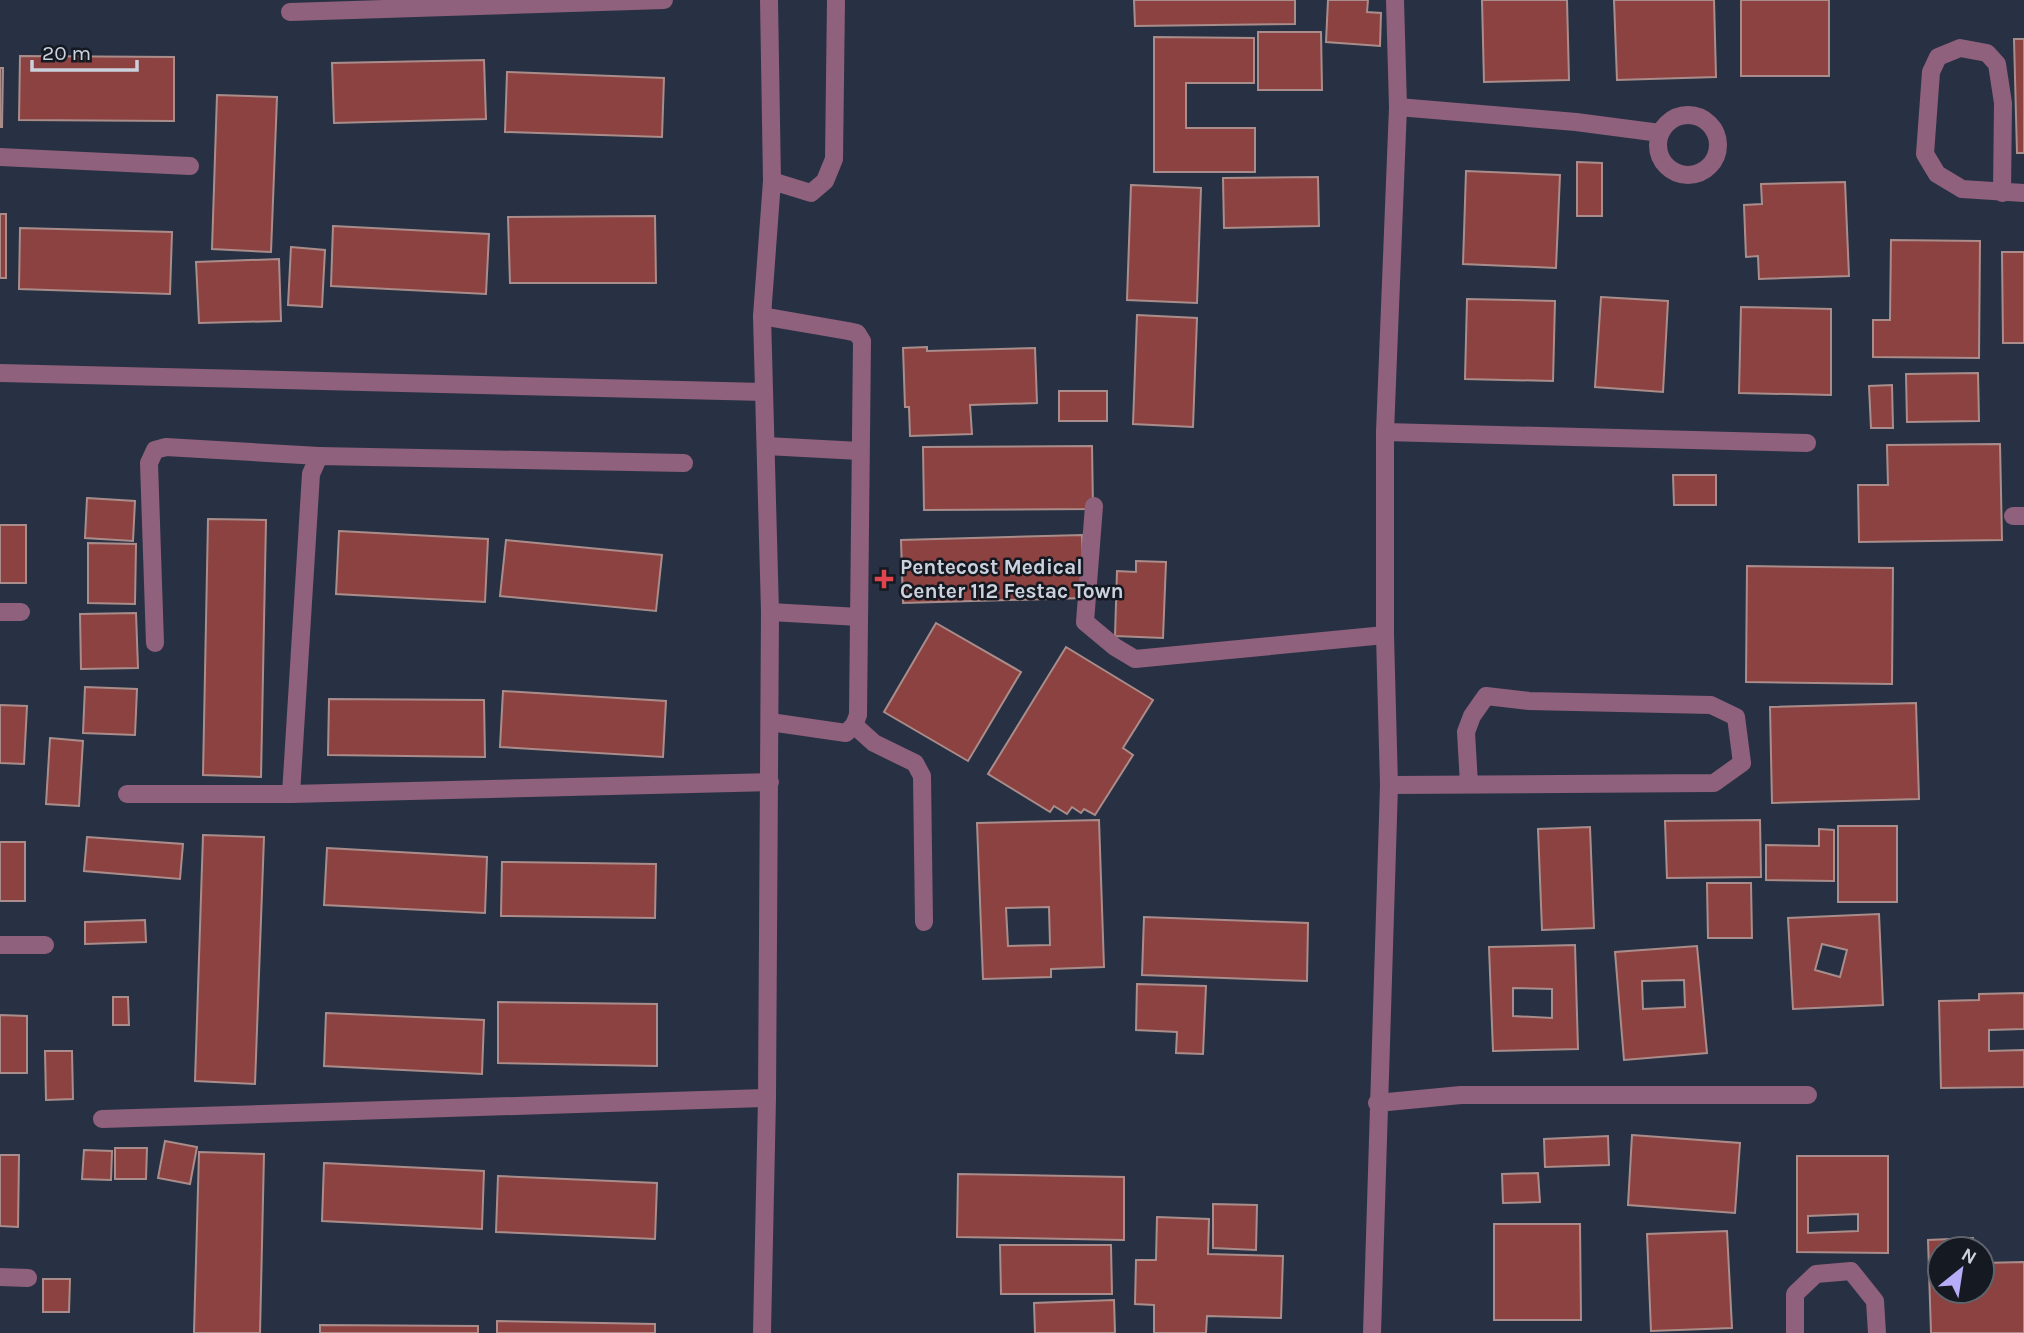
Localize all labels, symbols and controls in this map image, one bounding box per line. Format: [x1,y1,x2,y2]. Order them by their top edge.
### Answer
scale bar [32,28,136,72]
text: 20 m [42,41,91,65]
place label: Pentecost Medical Center 112 Festac Town [900,555,1124,603]
marker: Pentecost Medical Center 112 Festac Town [874,569,894,589]
north arrow [1926,1235,1996,1305]
text: N [1958,1243,1980,1269]

